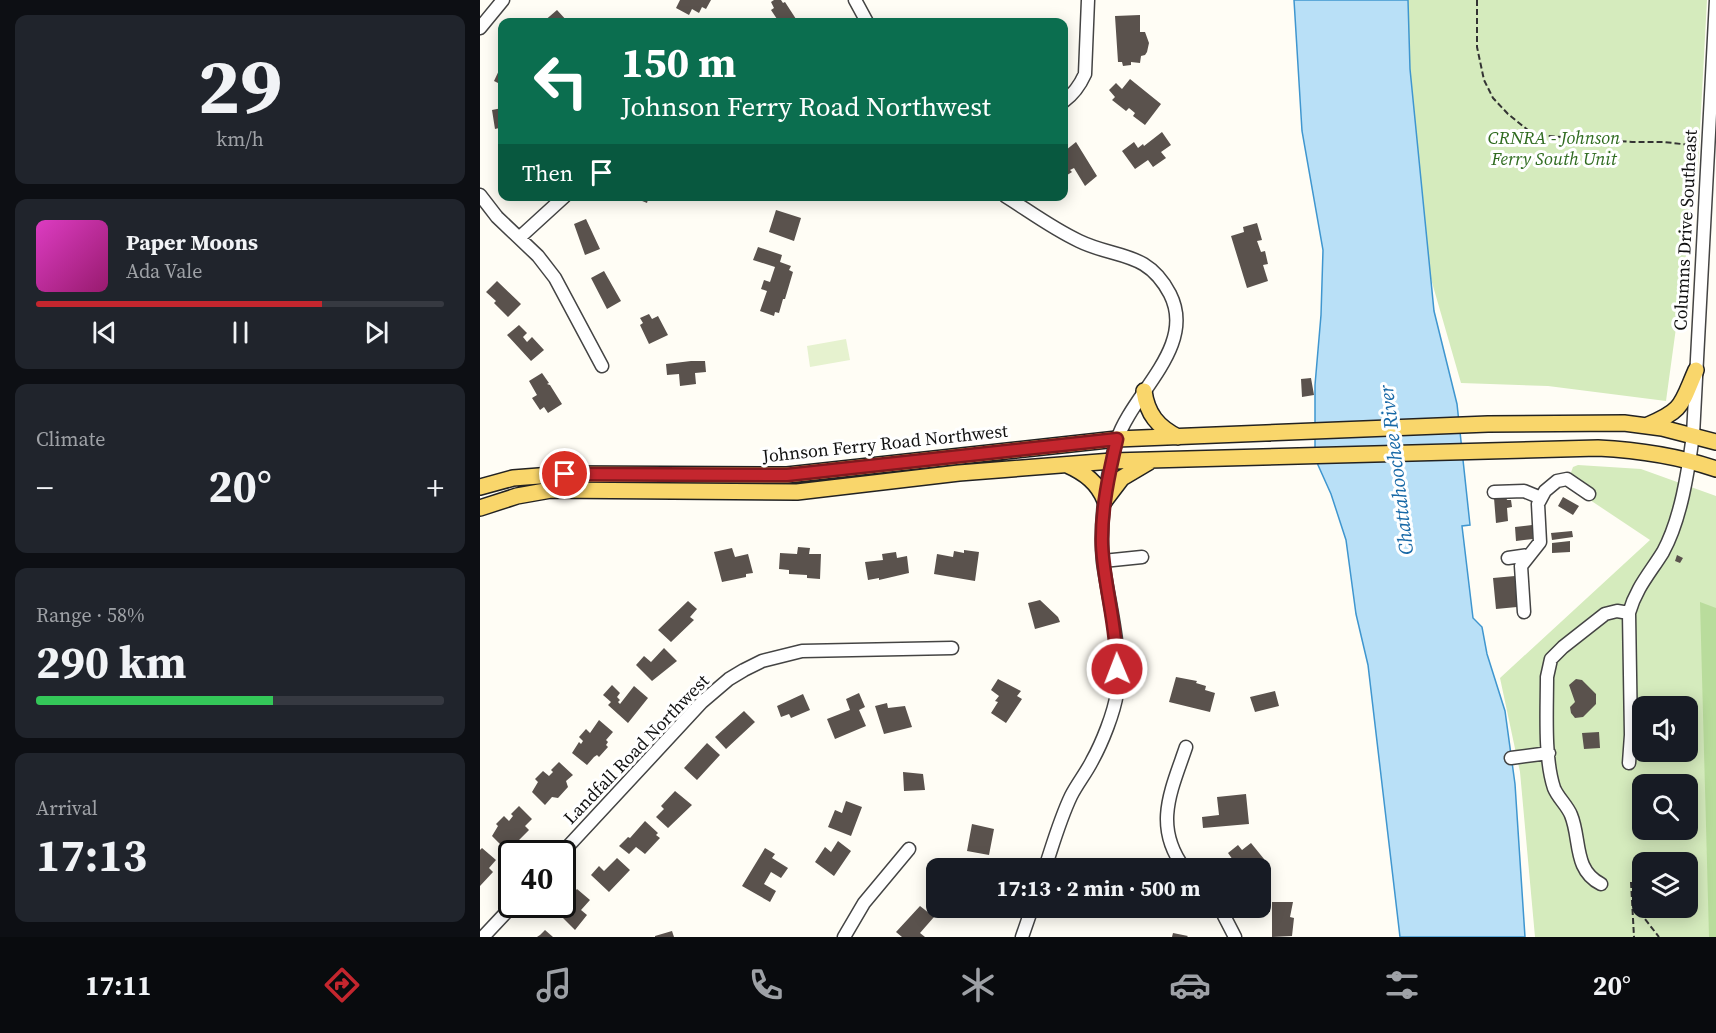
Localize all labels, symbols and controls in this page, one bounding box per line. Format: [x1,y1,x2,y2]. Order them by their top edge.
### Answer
text: 29 [198,32,282,139]
text: 150 m [621,33,736,91]
icon: left [522,42,600,120]
text: Johnson Ferry Road Northwest [621,88,991,125]
text: km/h [216,125,264,153]
park label: CRNRA - Johnson Ferry South Unit [1488,125,1620,171]
street label: Columns Drive Southeast [1667,129,1703,331]
icon: arrive [585,156,618,189]
text: Then [522,158,573,188]
text: Paper Moons [126,227,258,257]
text: Ada Vale [126,257,202,285]
icon: previous [88,316,121,349]
icon: pause [224,316,257,349]
icon: next [360,316,393,349]
water label: Chattahoochee River [1372,382,1420,557]
street label: Johnson Ferry Road Northwest [760,418,1009,468]
text: Climate [36,425,105,453]
pin [539,448,590,499]
text: 20° [208,455,272,517]
icon: arrive [548,457,581,490]
text: − [36,465,54,510]
text: + [426,465,444,510]
text: Range · 58% [36,601,145,629]
text: 290 km [36,631,187,693]
position arrow [1085,637,1149,701]
street label: Landfall Road Northwest [558,668,714,829]
map controls [1632,696,1698,918]
button: sound [1632,696,1698,762]
button: search [1632,774,1698,840]
text: Arrival [36,794,98,822]
text: 17:13 [36,824,147,886]
speed limit sign: 40 [498,840,576,918]
button: layers [1632,852,1698,918]
text: 17:13 · 2 min · 500 m [997,873,1200,903]
icon: directions [321,964,363,1006]
icon: music [533,964,575,1006]
icon: phone [745,964,787,1006]
icon: climate [957,964,999,1006]
icon: car [1169,964,1211,1006]
icon: filters [1381,964,1423,1006]
text: 17:11 [85,967,152,1004]
text: 20° [1593,967,1631,1004]

